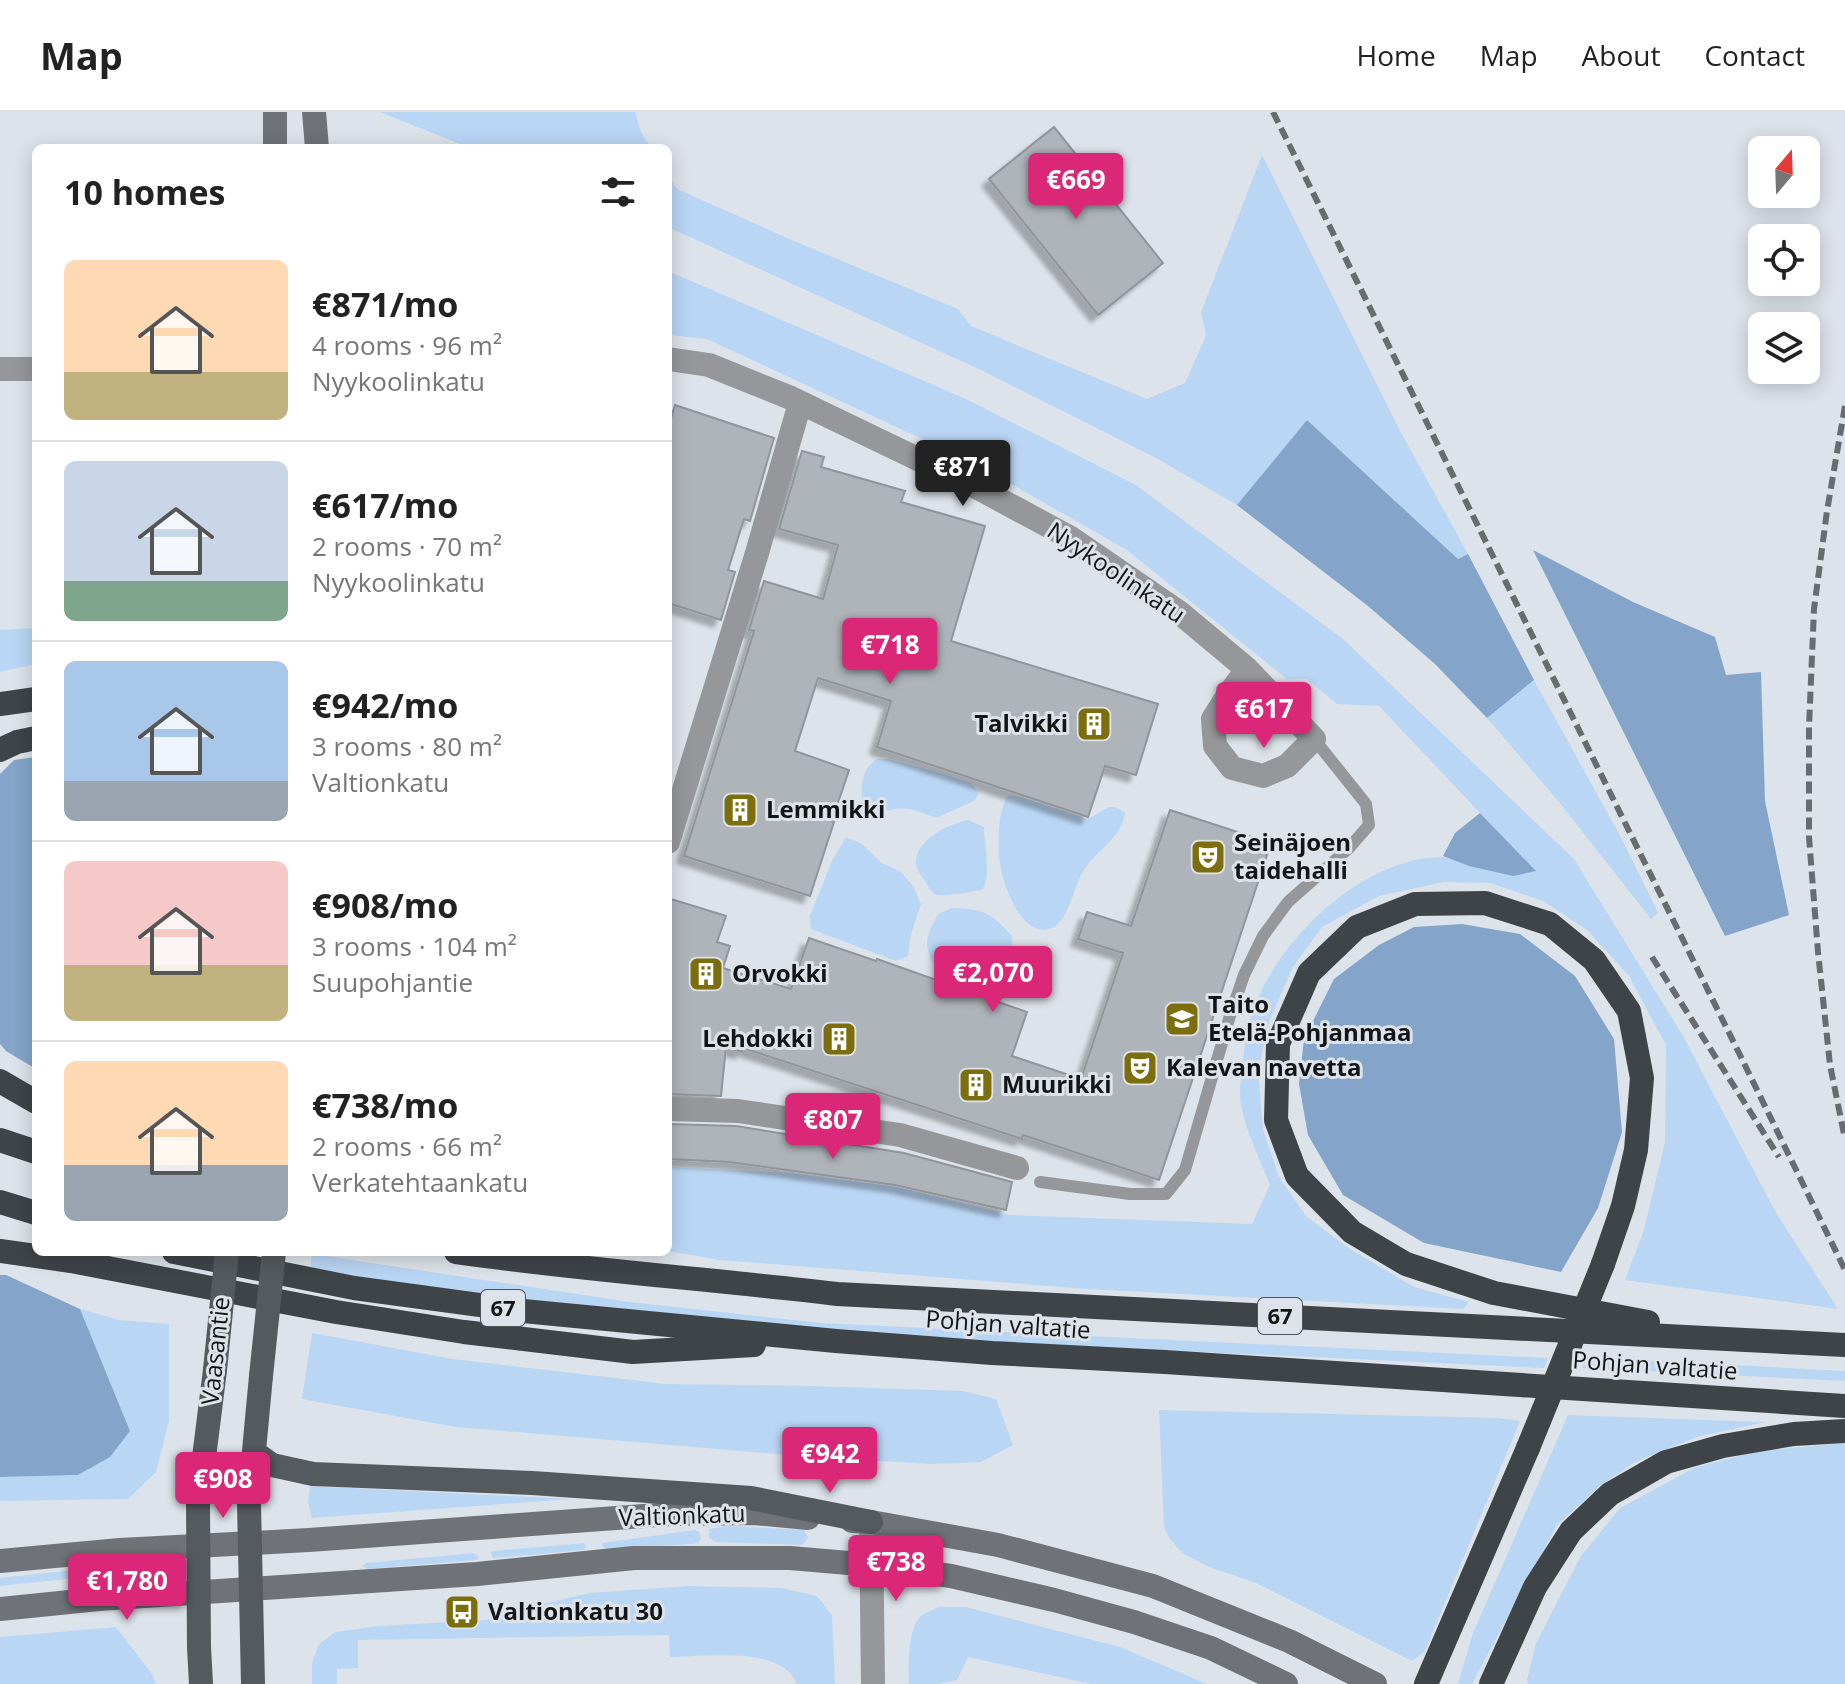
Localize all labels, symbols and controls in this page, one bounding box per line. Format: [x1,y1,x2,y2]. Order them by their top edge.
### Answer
text: Map [40,29,123,81]
text: Home [1357,36,1436,74]
text: Map [1480,36,1538,74]
text: About [1582,36,1660,74]
text: Contact [1704,36,1805,74]
north arrow [1748,136,1820,208]
map controls [1748,136,1820,384]
pin: €669 [1029,153,1123,221]
text: €669 [1046,161,1106,197]
text: 10 homes [64,169,225,215]
icon: filters [596,170,640,214]
button: locate [1748,224,1820,296]
text: €871/mo [312,281,458,327]
icon: home [128,292,224,388]
button: layers [1748,312,1820,384]
text: 4 rooms · 96 m² [312,327,502,363]
text: Nyykoolinkatu [312,363,485,399]
pin: €871 [916,440,1010,508]
text: €871 [933,448,993,484]
text: €617/mo [312,482,458,528]
icon: home [128,493,224,589]
street label: Nyykoolinkatu [1041,513,1192,630]
text: 2 rooms · 70 m² [312,528,502,564]
text: Nyykoolinkatu [312,564,485,600]
pin: €718 [843,618,937,686]
text: €718 [860,626,920,662]
text: €942/mo [312,682,458,728]
pin: €617 [1217,682,1311,750]
text: €617 [1234,690,1294,726]
icon: home [128,693,224,789]
building icon: Talvikki [1075,705,1113,743]
place label: Talvikki [974,706,1068,739]
text: 3 rooms · 80 m² [312,728,502,764]
text: Valtionkatu [312,764,449,800]
building icon: Lemmikki [721,791,759,829]
place label: Lemmikki [766,792,885,825]
place label: Seinäjoen taidehalli [1234,825,1351,886]
theatre icon: Seinäjoen taidehalli [1189,838,1227,876]
text: €908/mo [312,882,458,928]
icon: home [128,893,224,989]
text: 3 rooms · 104 m² [312,928,517,964]
pin: €2,070 [928,946,1058,1014]
text: €2,070 [952,954,1034,990]
building icon: Orvokki [687,955,725,993]
place label: Orvokki [732,956,828,989]
text: Suupohjantie [312,964,473,1000]
place label: Taito Etelä-Pohjanmaa [1208,987,1411,1048]
school or university icon: Taito Etelä-Pohjanmaa [1163,1000,1201,1038]
building icon: Lehdokki [820,1020,858,1058]
place label: Lehdokki [702,1021,813,1054]
theatre icon: Kalevan navetta [1121,1049,1159,1087]
place label: Kalevan navetta [1166,1050,1362,1083]
building icon: Muurikki [957,1066,995,1104]
place label: Muurikki [1002,1067,1112,1100]
text: €738/mo [312,1082,458,1128]
icon: home [128,1093,224,1189]
pin: €807 [786,1093,880,1161]
text: €807 [803,1101,863,1137]
text: 2 rooms · 66 m² [312,1128,502,1164]
text: Verkatehtaankatu [312,1164,528,1200]
road number: 67 [481,1290,525,1326]
street label: Vaasantie [192,1295,237,1407]
road number: 67 [1258,1298,1302,1334]
street label: Pohjan valtatie [924,1301,1092,1346]
street label: Pohjan valtatie [1571,1342,1739,1387]
pin: €942 [783,1427,877,1495]
text: €942 [800,1435,860,1471]
pin: €908 [176,1452,270,1520]
text: €908 [193,1460,253,1496]
street label: Valtionkatu [618,1496,746,1533]
pin: €738 [849,1535,943,1603]
text: €738 [866,1543,926,1579]
pin: €1,780 [62,1554,192,1622]
text: €1,780 [86,1562,168,1598]
bus stop icon: Valtionkatu 30 [443,1593,481,1631]
place label: Valtionkatu 30 [488,1594,663,1627]

